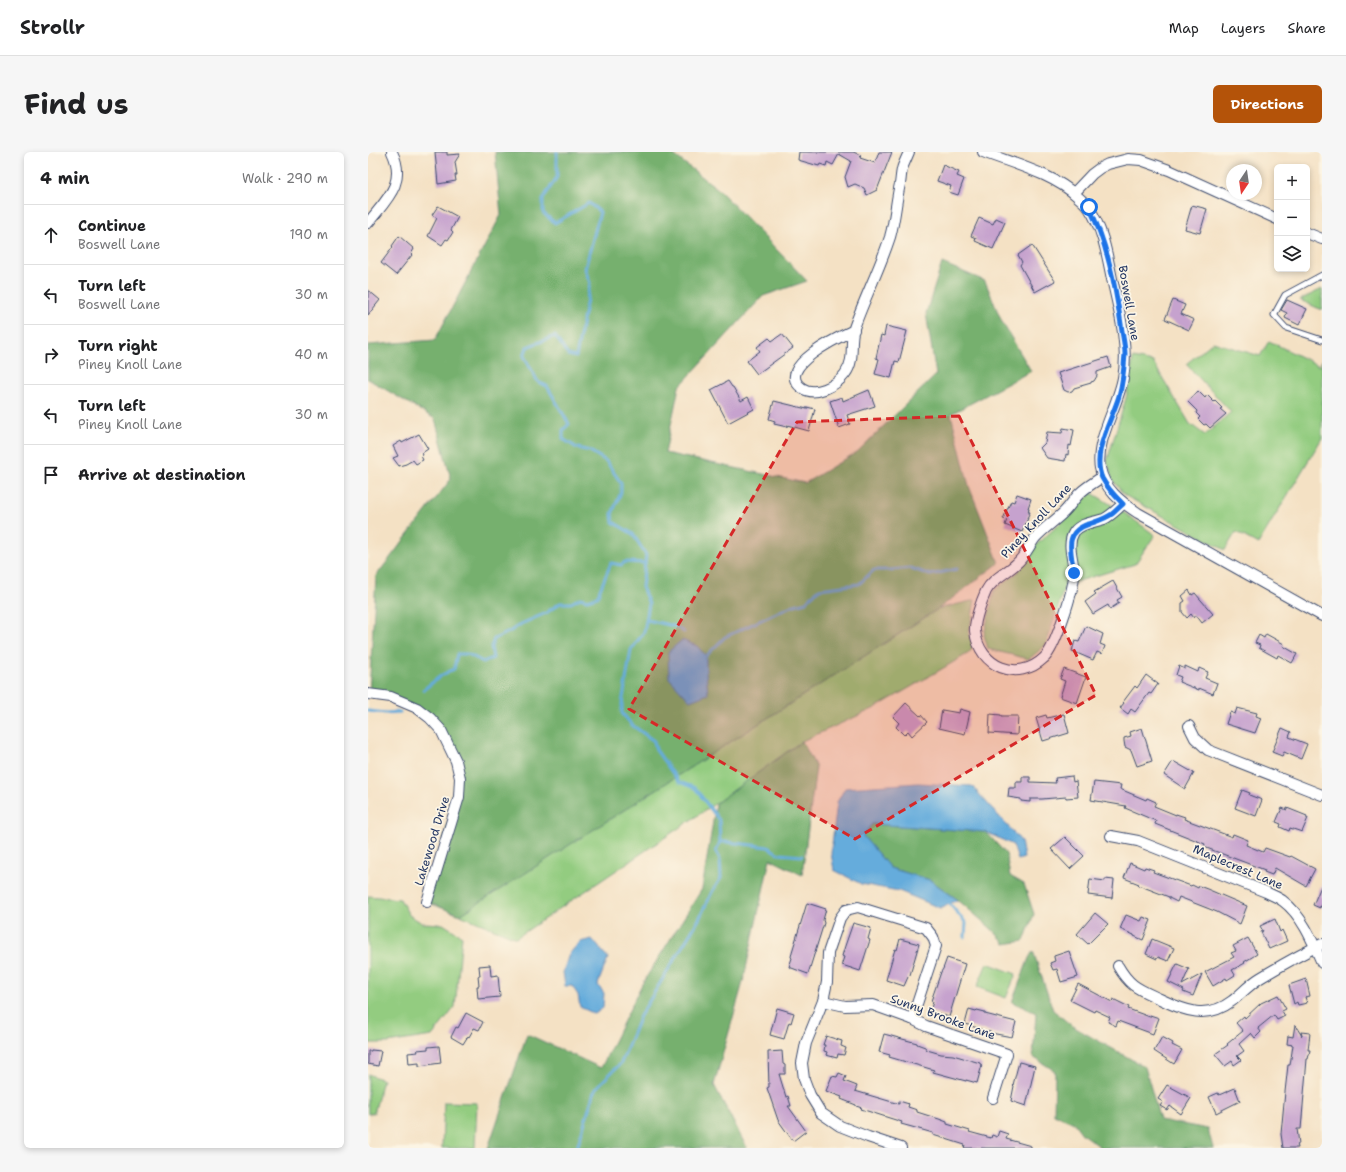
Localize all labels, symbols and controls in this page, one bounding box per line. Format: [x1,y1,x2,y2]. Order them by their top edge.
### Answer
text: Strollr [20,15,85,40]
text: Map [1169,19,1199,37]
text: Layers [1221,19,1265,37]
text: Share [1287,19,1326,37]
text: Find us [24,85,129,123]
button: Directions [1213,85,1322,123]
north arrow [1226,164,1262,200]
map controls [1274,164,1310,272]
button: + [1274,164,1310,200]
text: 4 min [40,167,90,189]
text: Walk · 290 m [242,170,328,187]
route start [1080,198,1098,216]
button: − [1274,200,1310,236]
text: Continue [78,216,146,236]
icon: ahead [40,224,62,246]
text: 190 m [289,226,328,243]
text: Boswell Lane [78,236,160,253]
button: layers [1274,236,1310,272]
street label: Boswell Lane [1115,264,1144,342]
text: Turn left [78,276,146,296]
icon: left [40,284,62,306]
text: 30 m [294,286,328,303]
text: Boswell Lane [78,296,160,313]
text: Turn right [78,336,158,356]
icon: right [40,344,62,366]
text: 40 m [294,346,328,363]
text: Piney Knoll Lane [78,356,182,373]
text: Turn left [78,396,146,416]
icon: left [40,404,62,426]
text: 30 m [294,406,328,423]
text: Piney Knoll Lane [78,416,182,433]
icon: arrive [40,464,62,486]
text: Arrive at destination [78,465,246,485]
street label: Piney Knoll Lane [997,480,1075,562]
route end [1065,564,1083,582]
street label: Lakewood Drive [411,794,453,888]
street label: Maplecrest Lane [1191,841,1286,893]
street label: Sunny Brooke Lane [888,991,998,1044]

